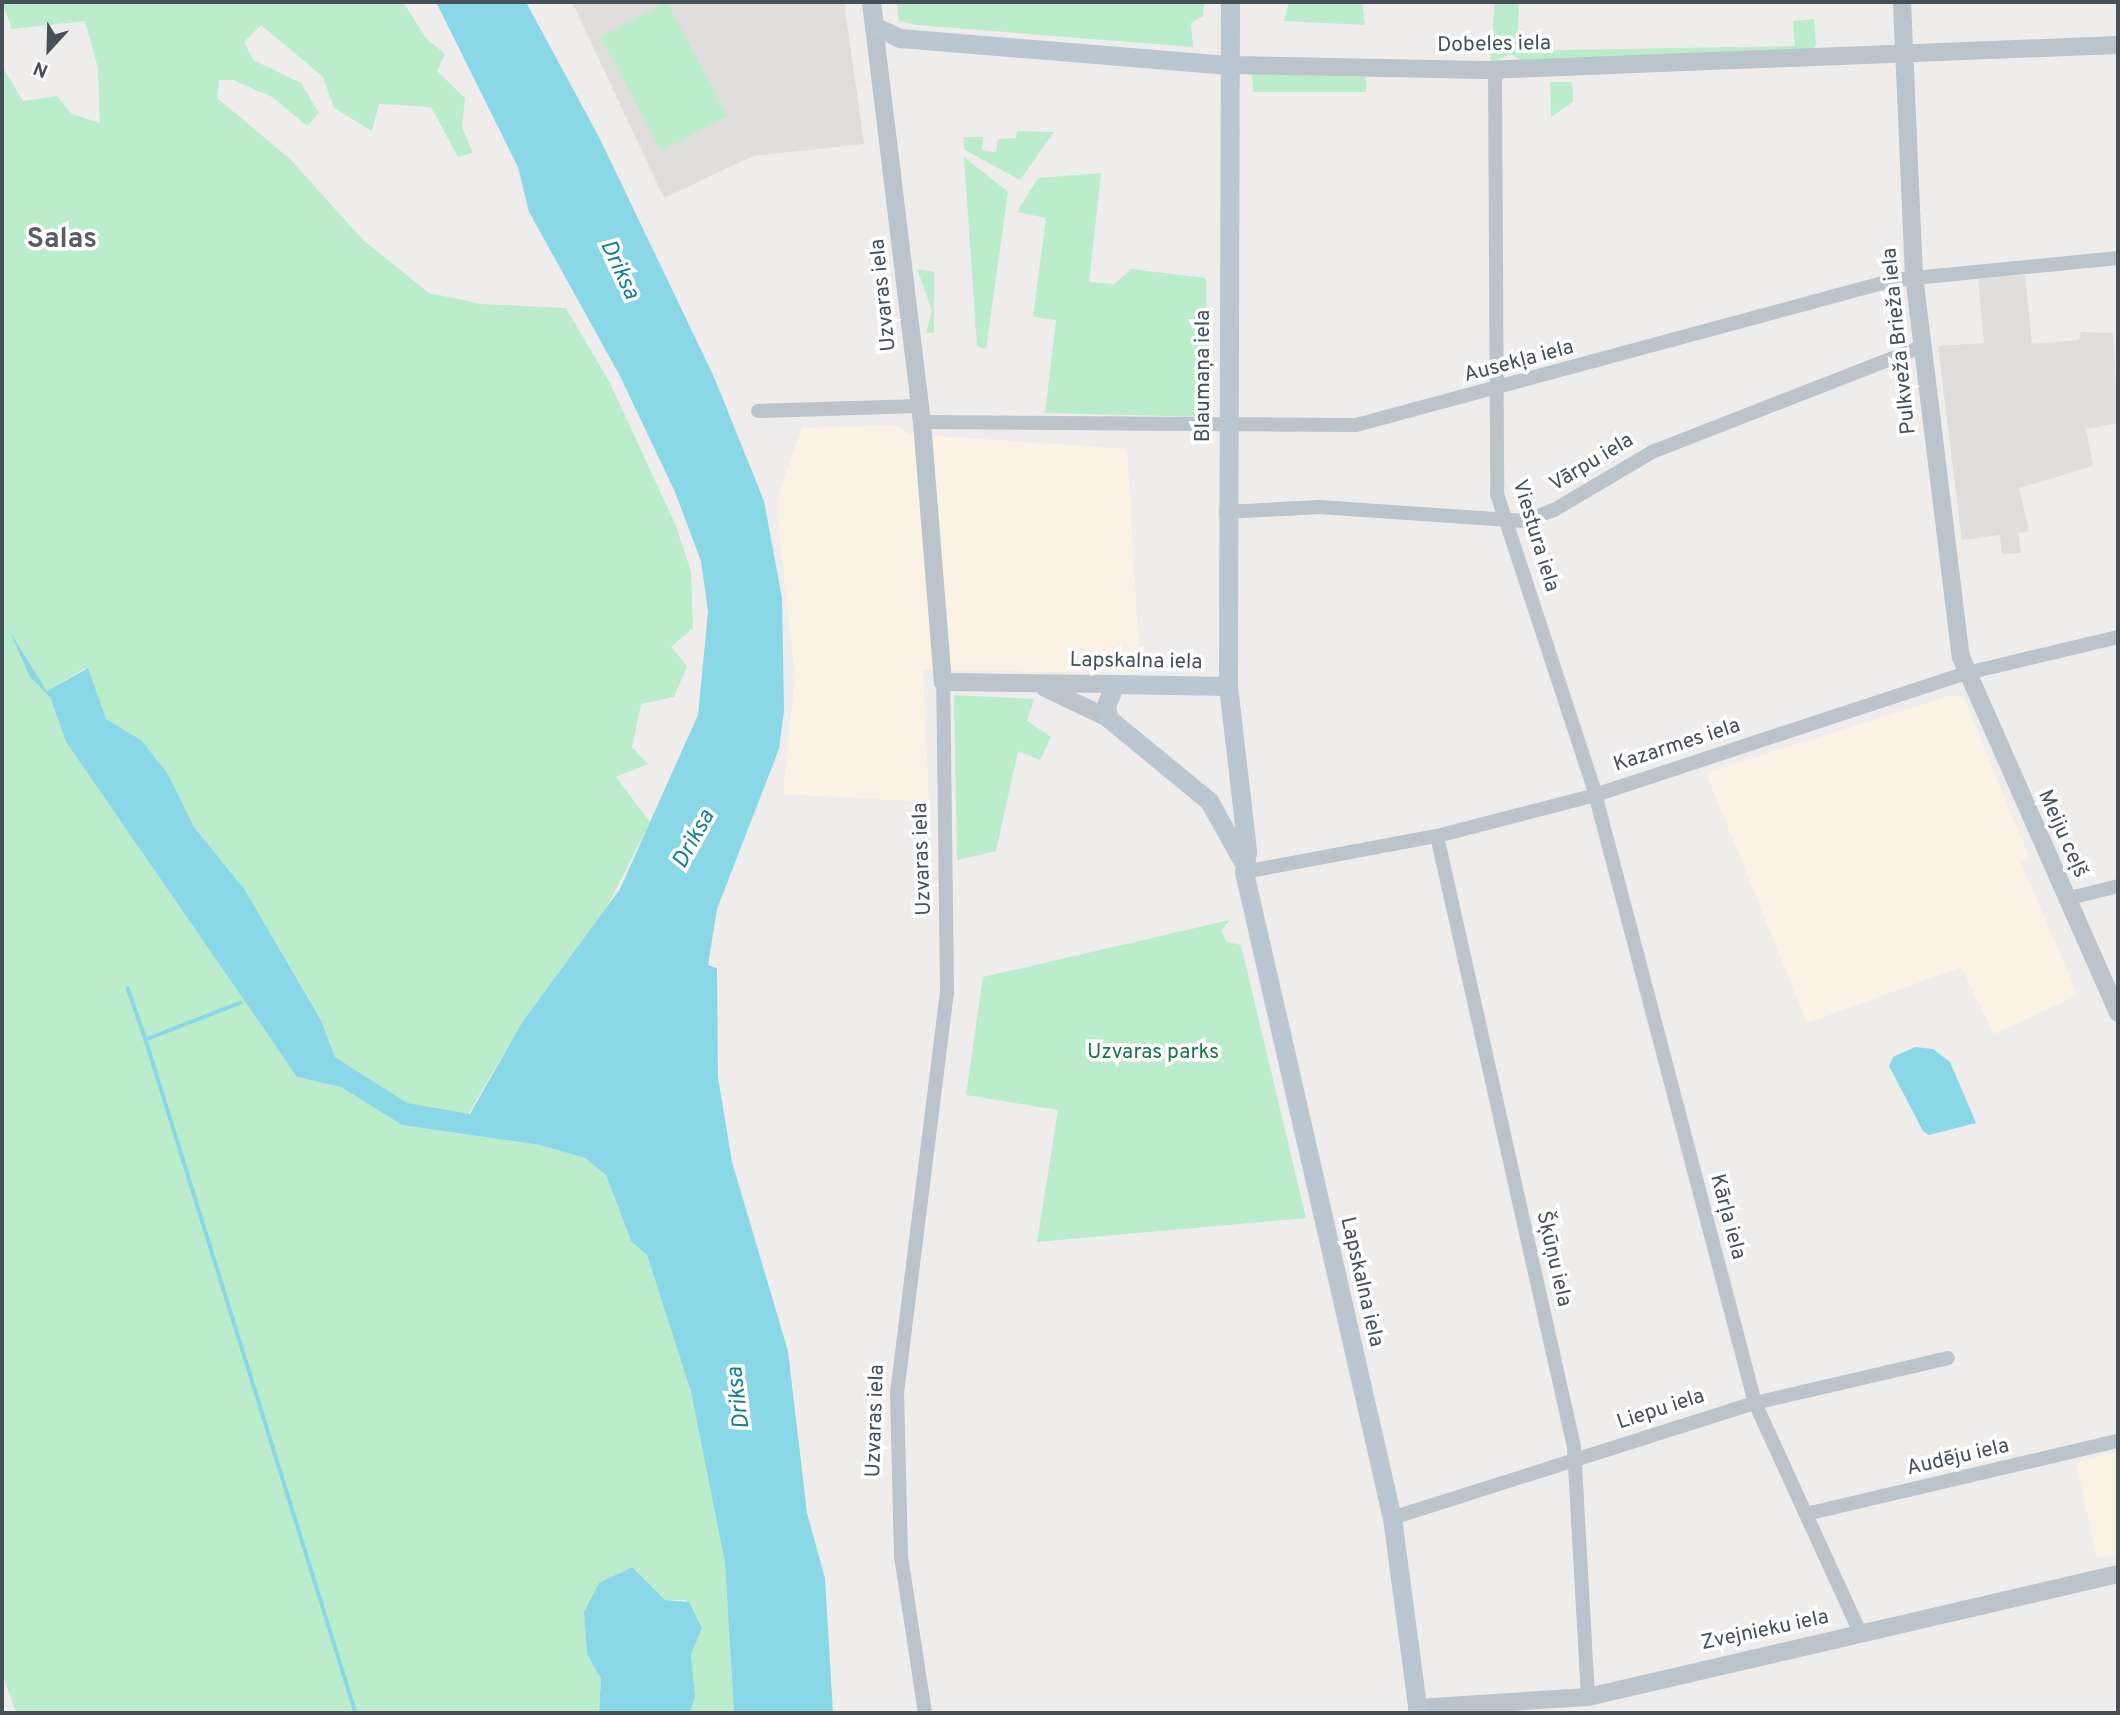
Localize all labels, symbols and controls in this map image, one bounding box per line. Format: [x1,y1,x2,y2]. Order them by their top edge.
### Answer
north arrow [14,14,84,84]
street label: Dobeles iela [1437,31,1551,59]
text: N [30,55,52,82]
district label: Salas [27,223,97,257]
water label: Driksa [592,236,644,304]
street label: Uzvaras iela [866,237,902,353]
street label: Pulkveža Brieža iela [1878,246,1922,436]
street label: Blaumaņa iela [1191,310,1217,442]
street label: Ausekļa iela [1461,335,1577,389]
street label: Vārpu iela [1546,428,1638,498]
street label: Viestura iela [1506,477,1564,595]
street label: Lapskalna iela [1069,648,1203,676]
street label: Kazarmes iela [1610,714,1744,778]
street label: Meiju ceļš [2031,786,2093,882]
street label: Uzvaras iela [908,802,938,916]
water label: Driksa [668,806,722,874]
park label: Uzvaras parks [1087,1040,1219,1066]
street label: Kārļa iela [1704,1172,1750,1262]
street label: Šķūņu iela [1530,1209,1576,1309]
street label: Lapskalna iela [1334,1214,1388,1350]
street label: Uzvaras iela [861,1364,891,1478]
water label: Driksa [722,1365,758,1431]
street label: Liepu iela [1614,1384,1708,1436]
street label: Audēju iela [1904,1434,2012,1482]
street label: Zvejnieku iela [1699,1605,1831,1657]

